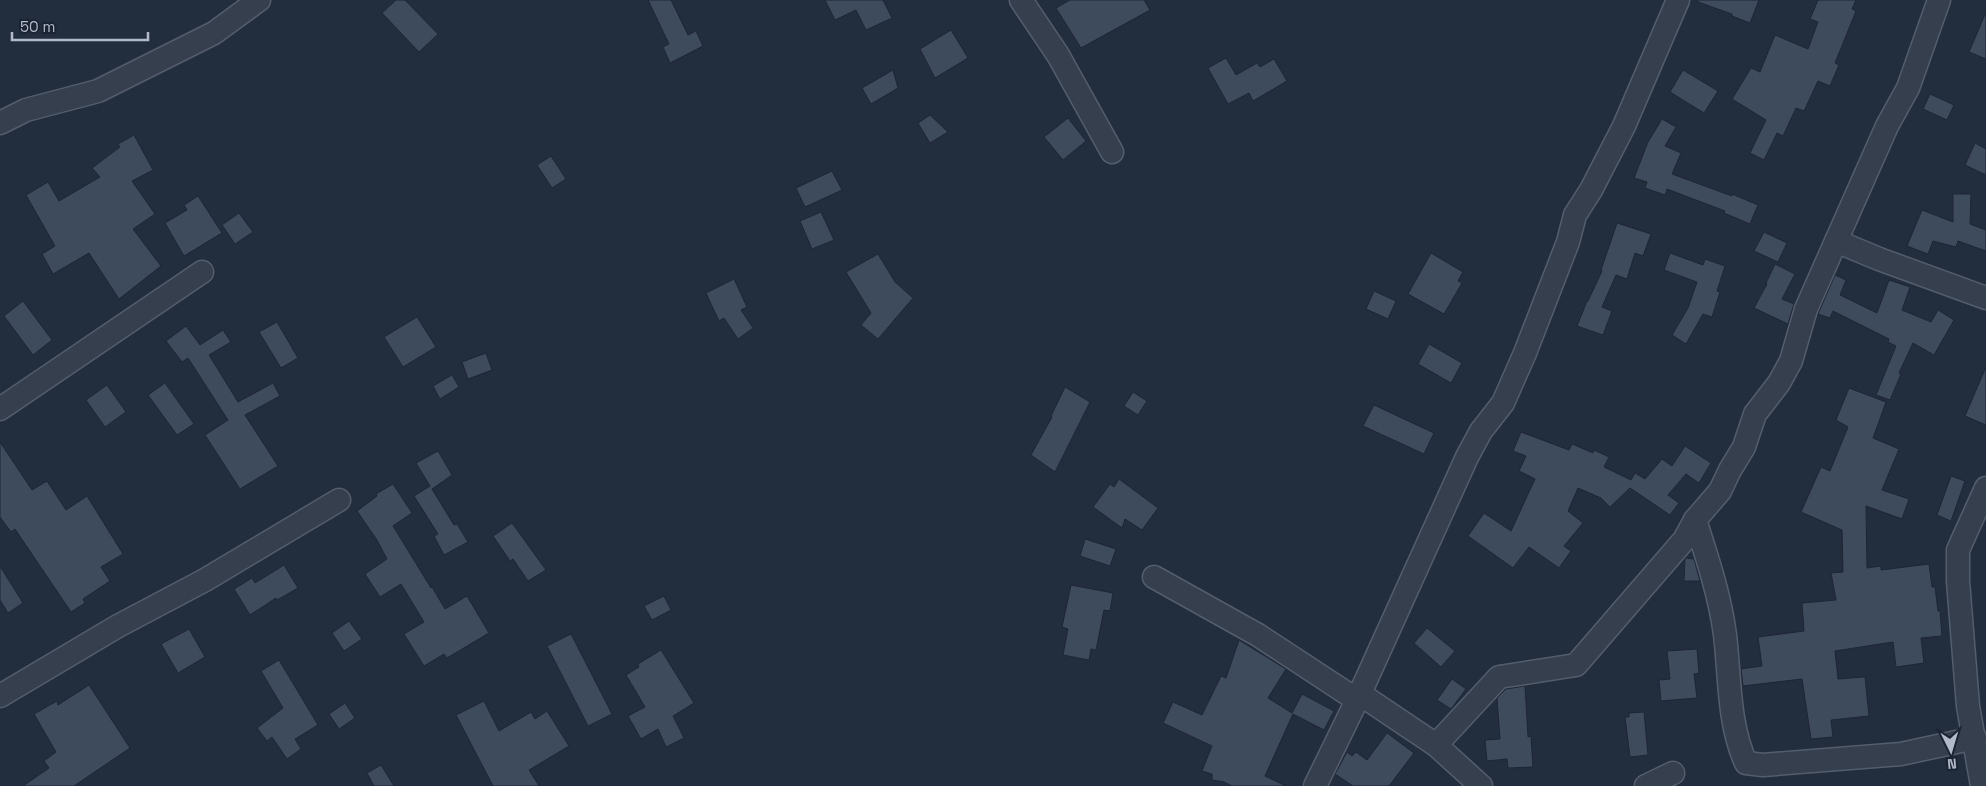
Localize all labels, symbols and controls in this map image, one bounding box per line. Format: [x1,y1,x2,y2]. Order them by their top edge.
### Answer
scale bar [12,10,149,42]
text: 50 m [20,17,55,36]
north arrow [1926,726,1976,776]
text: N [1947,755,1958,773]

